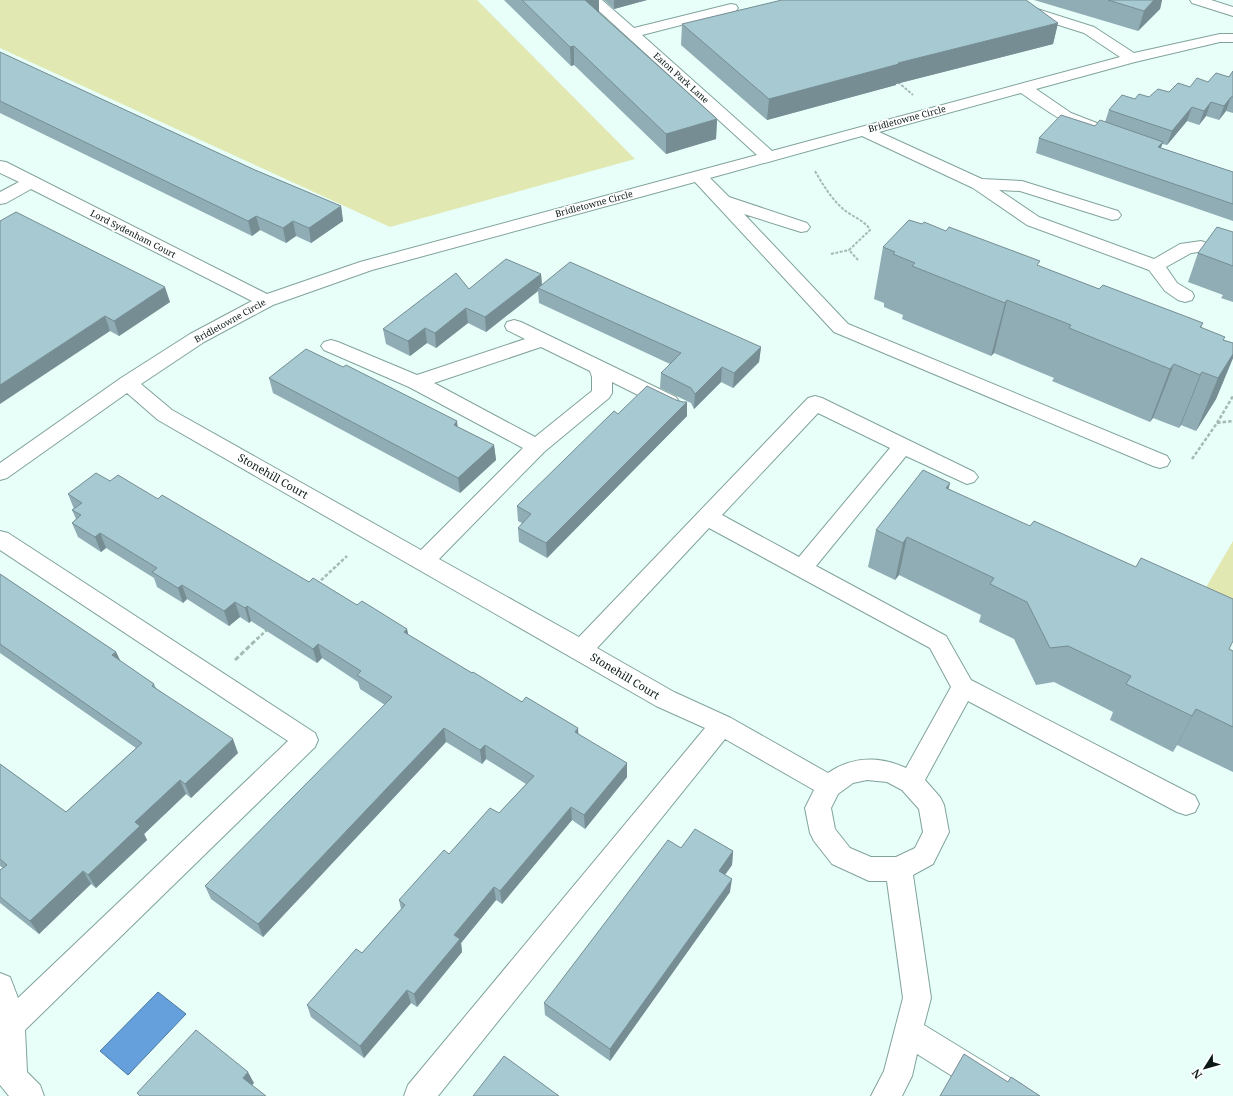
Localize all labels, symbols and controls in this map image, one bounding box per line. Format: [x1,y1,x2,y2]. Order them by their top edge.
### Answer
street label: Eaton Park Lane [651,49,712,106]
street label: Bridletowne Circle [867,102,947,135]
street label: Bridletowne Circle [554,187,634,220]
street label: Lord Sydenham Court [88,206,178,261]
street label: Bridletowne Circle [192,295,268,346]
street label: Stonehill Court [236,449,311,502]
street label: Stonehill Court [588,649,663,702]
north arrow [1185,1048,1225,1088]
text: N [1188,1066,1205,1082]

